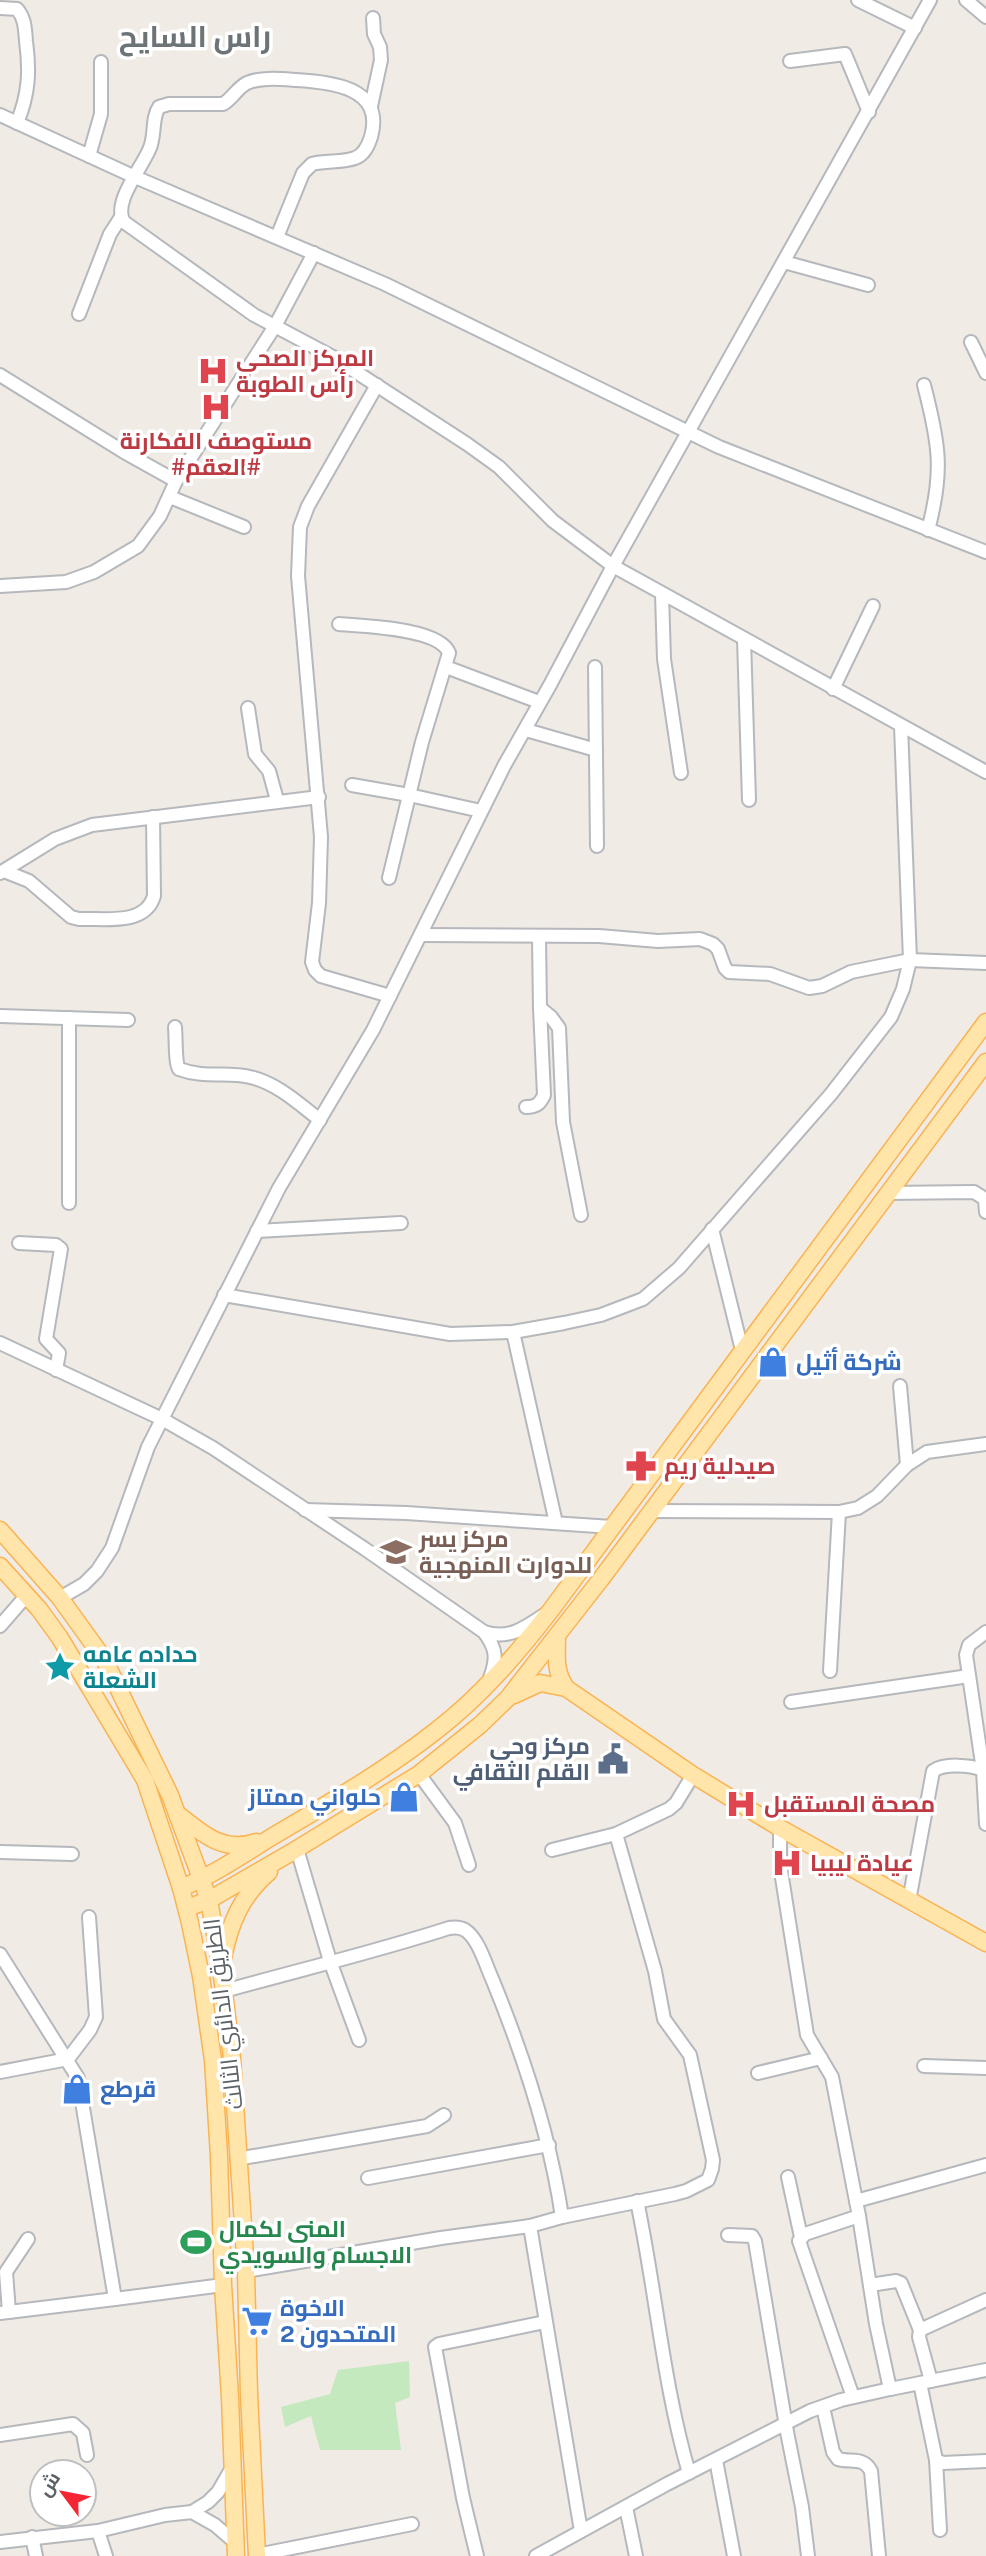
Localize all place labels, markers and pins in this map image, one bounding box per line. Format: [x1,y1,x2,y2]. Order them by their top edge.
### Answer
place label: المركز الصحي رأس الطوبة [236,344,374,398]
hospital icon: المركز الصحي رأس الطوبة [196,354,230,388]
hospital icon: مستوصف الفكارنة #العقم# [199,390,233,424]
place label: مستوصف الفكارنة #العقم# [120,427,312,483]
shop icon: شركة أثيل [756,1345,790,1379]
place label: شركة أثيل [796,1347,902,1376]
pharmacy icon: صيدلية ريم [624,1449,658,1483]
place label: صيدلية ريم [664,1452,775,1482]
place label: مركز يسر للدوارت المنهجية [418,1525,592,1579]
school or university icon: مركز يسر للدوارت المنهجية [379,1535,413,1569]
place label: حداده عامه الشعلة [83,1640,198,1693]
place icon: حداده عامه الشعلة [43,1650,77,1684]
place label: مركز وحي القلم الثقافي [453,1732,590,1791]
public building icon: مركز وحي القلم الثقافي [596,1742,630,1776]
shop icon: حلواني ممتاز [387,1780,421,1814]
place label: حلواني ممتاز [247,1783,381,1816]
hospital icon: مصحة المستقبل [724,1787,758,1821]
place label: مصحة المستقبل [764,1790,935,1818]
hospital icon: عيادة ليبيا [770,1846,804,1880]
place label: عيادة ليبيا [810,1849,914,1876]
shop icon: قرطع [60,2072,94,2106]
place label: قرطع [100,2075,156,2105]
place label: المنى لكمال الاجسام والسويدي [219,2215,412,2274]
sports icon: المنى لكمال الاجسام والسويدي [179,2225,213,2259]
place label: الاخوة المتحدون 2 [280,2294,396,2348]
supermarket icon: الاخوة المتحدون 2 [240,2304,274,2338]

